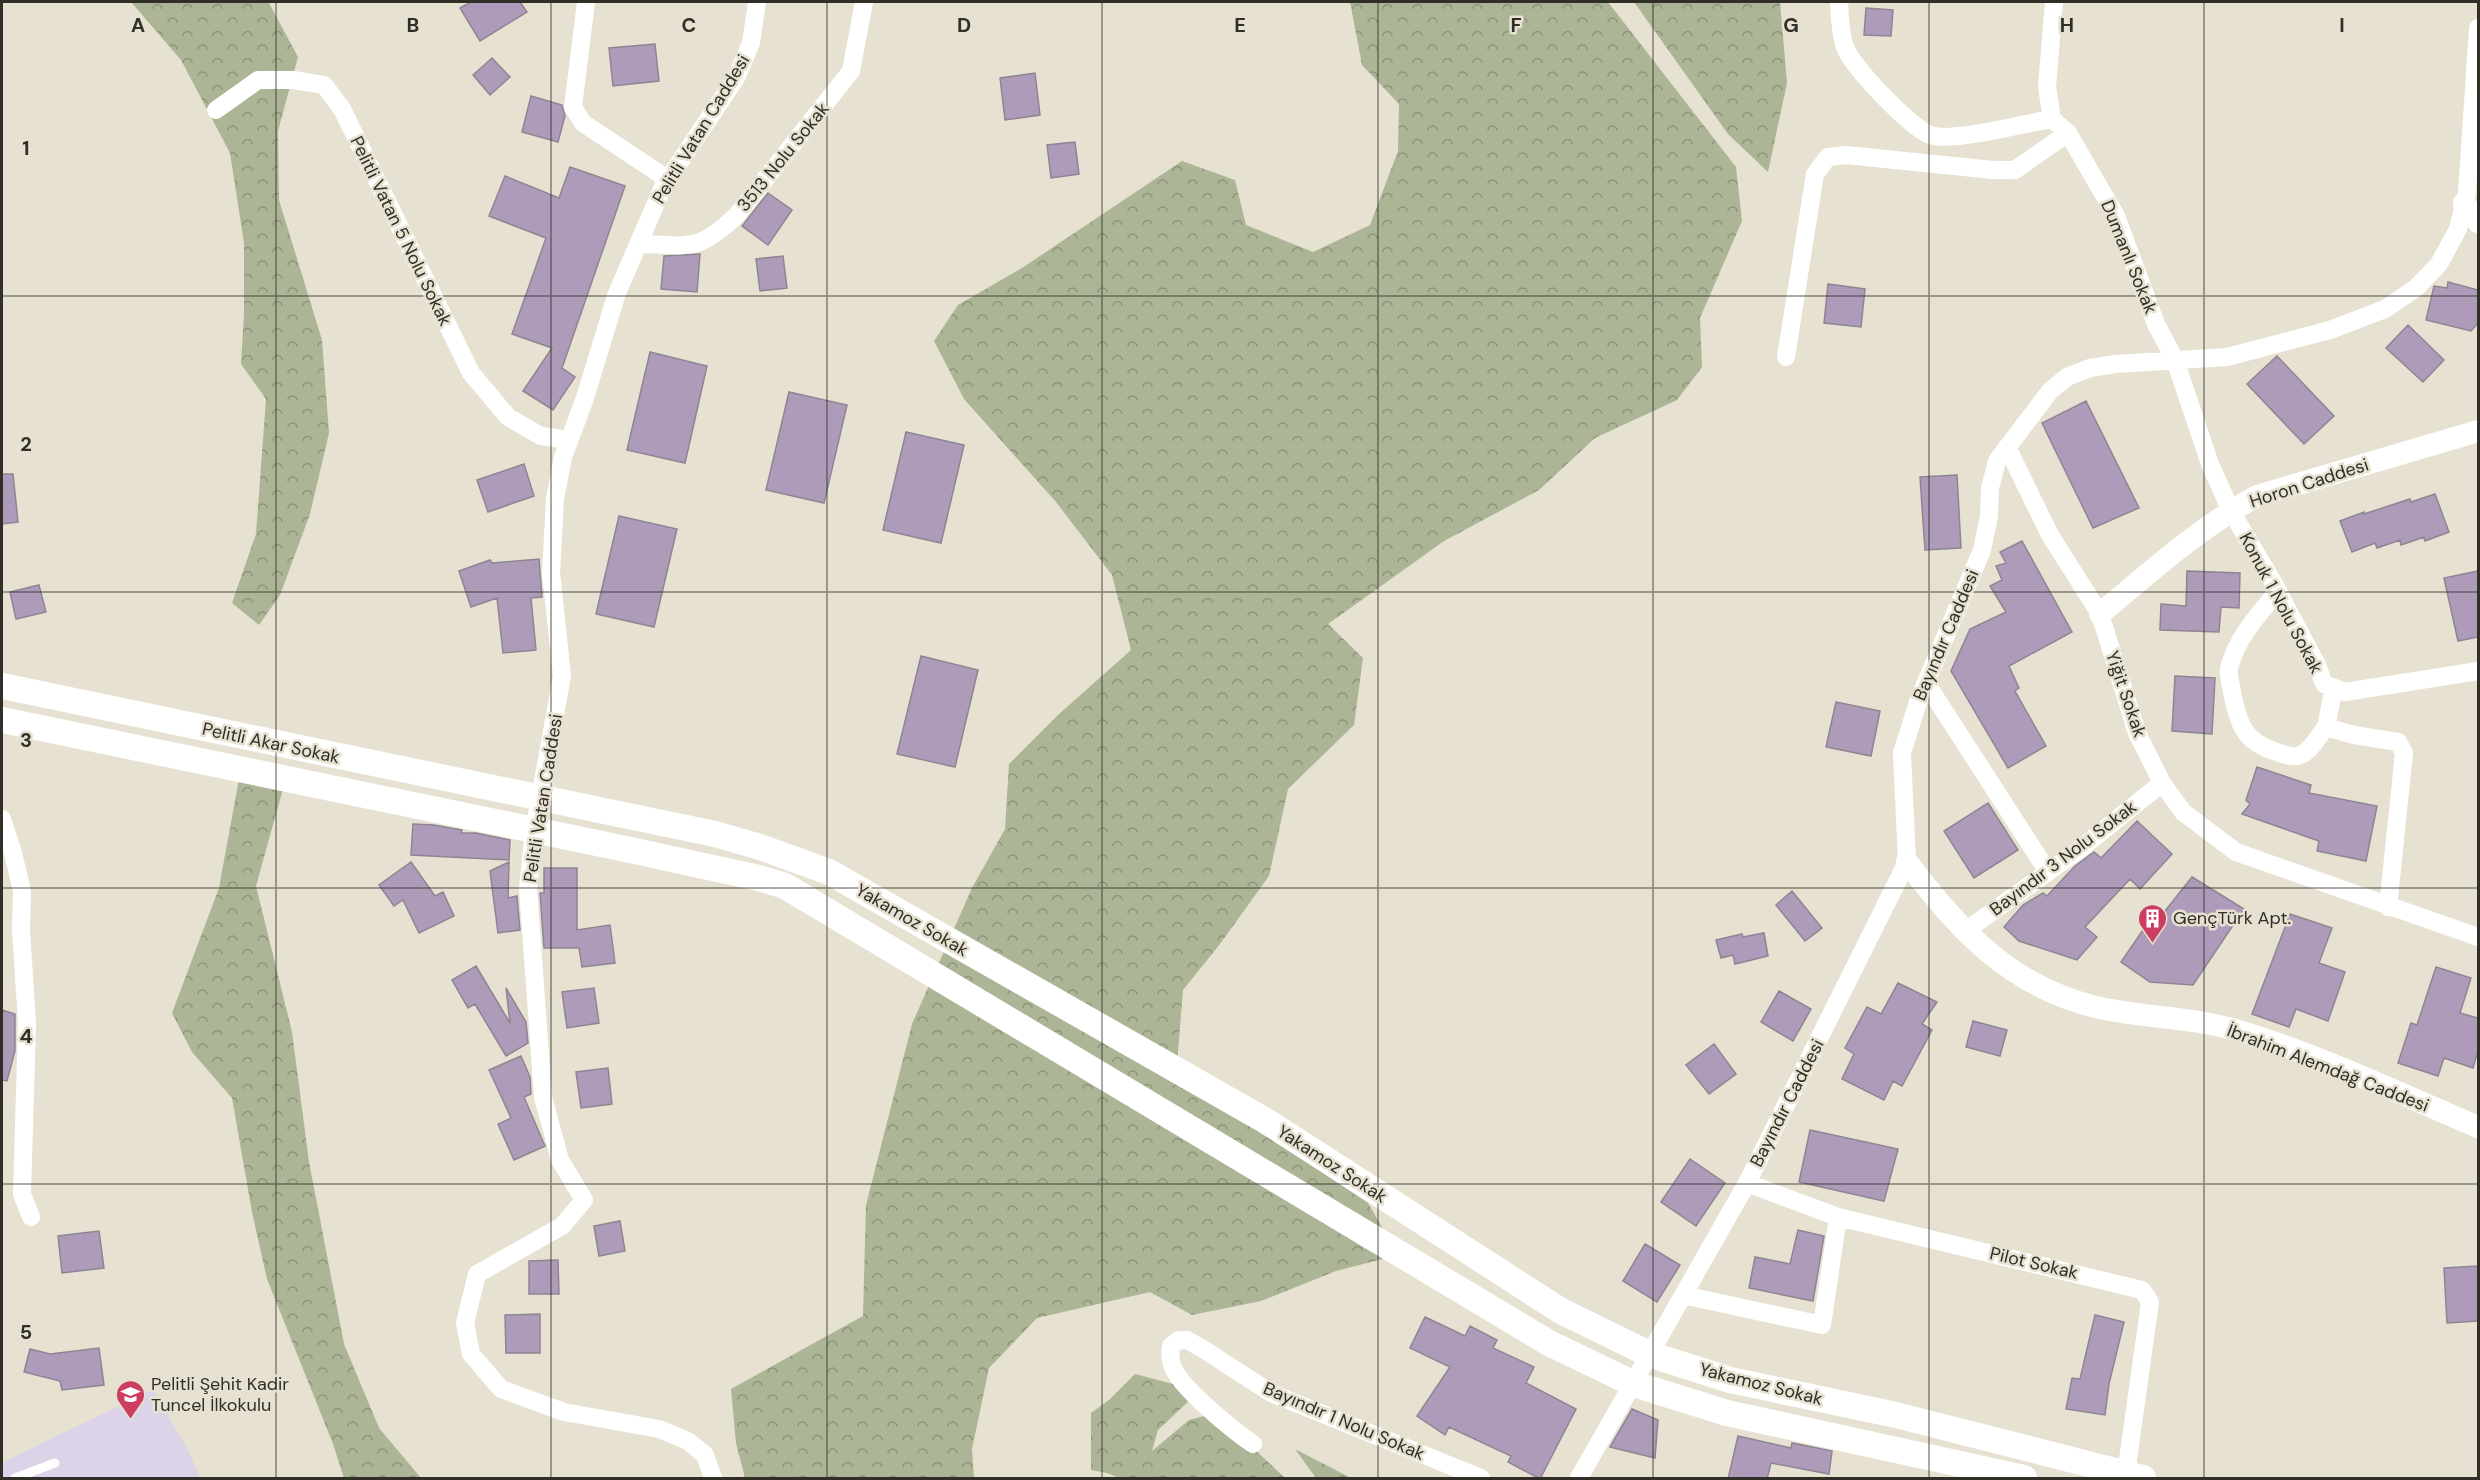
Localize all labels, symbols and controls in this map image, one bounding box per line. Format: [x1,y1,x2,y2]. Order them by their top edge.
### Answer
text: A [131,12,145,38]
text: B [407,12,419,38]
text: C [682,12,696,38]
text: D [957,12,971,38]
text: E [1234,12,1246,38]
text: F [1510,12,1522,38]
text: G [1783,12,1799,38]
text: H [2060,12,2074,38]
text: I [2339,12,2345,38]
street label: Pelitli Vatan Caddesi [647,50,755,208]
street label: 3513 Nolu Sokak [732,97,834,217]
street label: Pelitli Vatan 5 Nolu Sokak [345,132,457,330]
text: 1 [22,135,30,161]
street label: Dumanlı Sokak [2095,197,2163,317]
text: 2 [20,431,32,457]
street label: Horon Caddesi [2246,452,2372,514]
street label: Konuk 1 Nolu Sokak [2234,528,2328,678]
street label: Bayındır Caddesi [1908,566,1984,704]
street label: Yiğit Sokak [2100,648,2152,740]
street label: Pelitli Vatan Caddesi [518,712,568,884]
street label: Pelitli Akar Sokak [200,717,342,769]
text: 3 [20,727,32,753]
street label: Bayındır 3 Nolu Sokak [1985,795,2141,921]
street label: Yakamoz Sokak [851,878,973,962]
building icon: GençTürk Apt. [2136,902,2168,944]
place label: GençTürk Apt. [2173,906,2291,930]
street label: İbrahim Alemdağ Caddesi [2224,1018,2432,1118]
text: 4 [20,1023,33,1049]
street label: Bayındır Caddesi [1744,1035,1830,1171]
street label: Yakamoz Sokak [1272,1120,1392,1208]
street label: Pilot Sokak [1987,1241,2081,1285]
text: 5 [20,1319,32,1345]
street label: Yakamoz Sokak [1697,1357,1825,1411]
place label: Pelitli Şehit Kadir Tuncel İlkokulu [151,1372,289,1417]
street label: Bayındır 1 Nolu Sokak [1260,1376,1428,1466]
school or university icon: Pelitli Şehit Kadir Tuncel İlkokulu [114,1378,146,1420]

